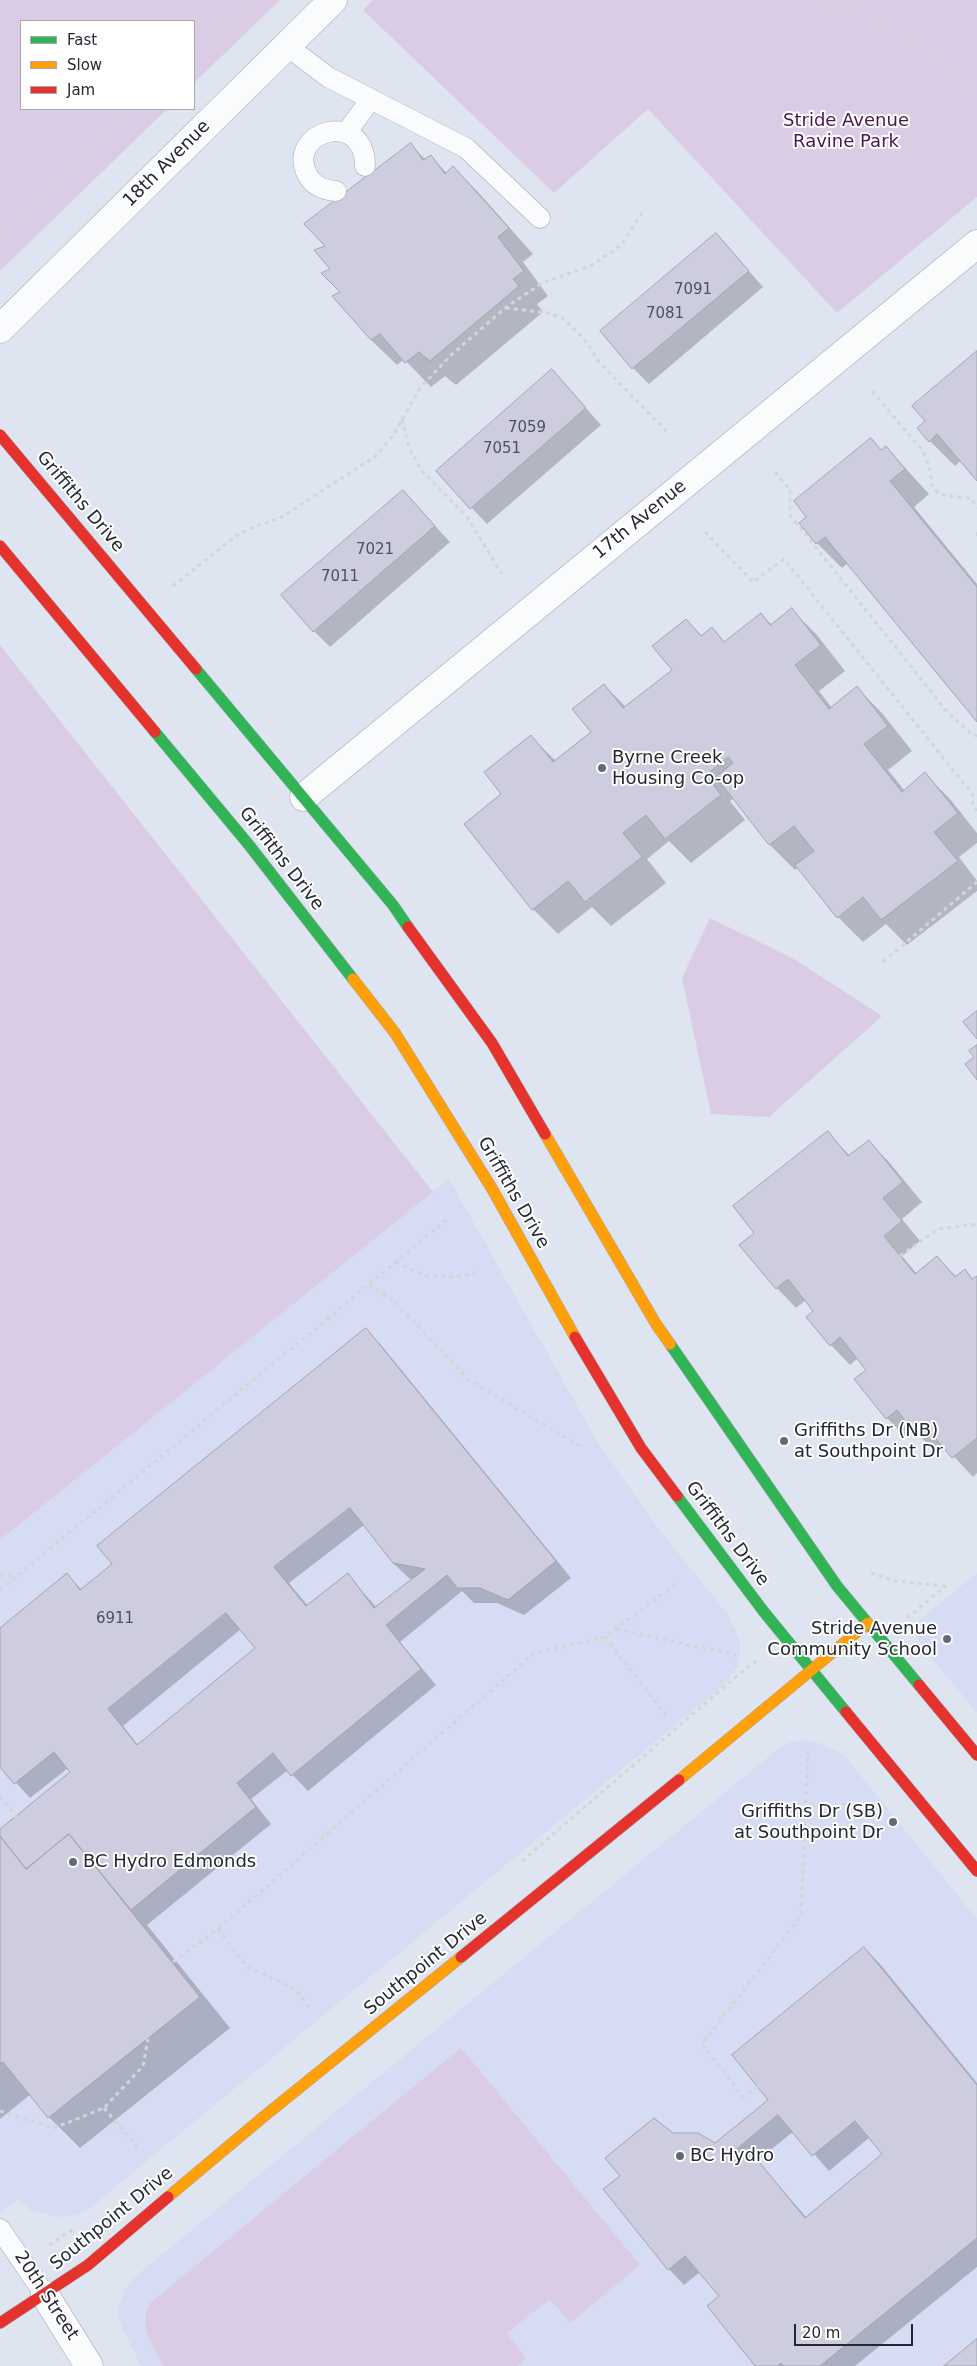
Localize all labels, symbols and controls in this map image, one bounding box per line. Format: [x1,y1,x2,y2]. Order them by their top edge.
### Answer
legend [20,20,195,110]
text: Fast [67,31,97,49]
text: Slow [67,56,102,74]
text: Jam [67,81,95,99]
park label: Stride Avenue Ravine Park [783,110,909,152]
street label: 18th Avenue [119,116,215,212]
house number: 7091 [674,281,712,299]
house number: 7081 [646,305,684,323]
house number: 7059 [508,419,546,437]
house number: 7051 [483,440,521,458]
street label: Griffiths Drive [31,447,129,557]
street label: 17th Avenue [589,476,691,564]
house number: 7021 [356,541,394,559]
house number: 7011 [321,568,359,586]
place label: Byrne Creek Housing Co-op [612,747,744,790]
marker: Byrne Creek Housing Co-op [596,762,608,774]
street label: Griffiths Drive [234,803,328,915]
street label: Griffiths Drive [472,1133,554,1253]
place label: Griffiths Dr (NB) at Southpoint Dr [794,1420,943,1462]
marker: Griffiths Dr (NB) at Southpoint Dr [778,1435,790,1447]
street label: Griffiths Drive [681,1477,773,1591]
house number: 6911 [96,1610,134,1628]
place label: Stride Avenue Community School [767,1618,937,1660]
marker: Stride Avenue Community School [941,1633,953,1645]
place label: Griffiths Dr (SB) at Southpoint Dr [734,1801,883,1844]
marker: Griffiths Dr (SB) at Southpoint Dr [887,1816,899,1828]
place label: BC Hydro Edmonds [83,1851,256,1873]
marker: BC Hydro Edmonds [67,1856,79,1868]
street label: Southpoint Drive [360,1908,492,2020]
place label: BC Hydro [690,2145,774,2167]
marker: BC Hydro [674,2150,686,2162]
street label: Southpoint Drive [46,2163,178,2275]
street label: 20th Street [9,2247,83,2345]
scale bar [797,2314,916,2346]
text: 20 m [802,2324,840,2342]

